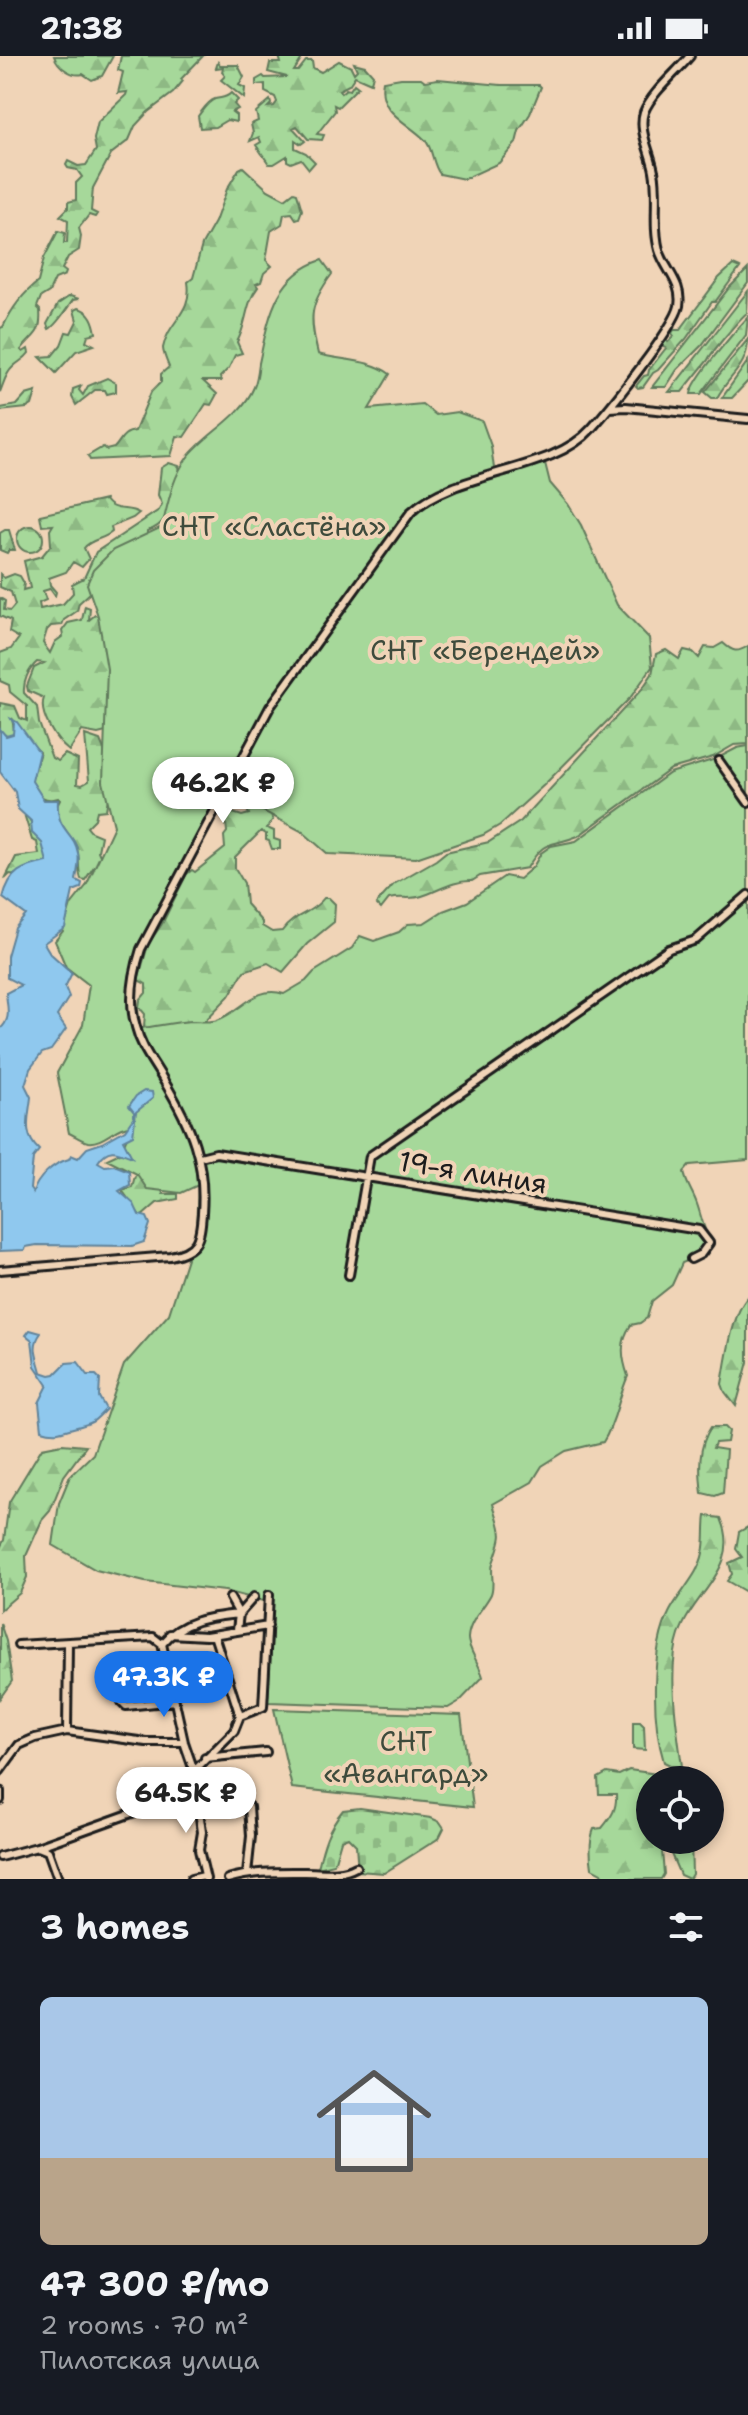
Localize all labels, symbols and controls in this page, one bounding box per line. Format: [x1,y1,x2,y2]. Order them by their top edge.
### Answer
text: 21:38 [40,8,123,49]
park label: СНТ «Сластёна» [162,507,386,545]
park label: СНТ «Берендей» [370,631,600,669]
pin: 46.2K ₽ [149,757,297,825]
text: 46.2K ₽ [170,765,276,800]
street label: 19-я линия [396,1142,550,1202]
pin: 47.3K ₽ [90,1651,238,1719]
text: 47.3K ₽ [112,1659,216,1694]
park label: СНТ «Авангард» [323,1722,489,1792]
map controls [636,1766,724,1854]
button: locate [636,1766,724,1854]
pin: 64.5K ₽ [112,1767,260,1835]
text: 64.5K ₽ [134,1775,238,1810]
text: 3 homes [40,1904,189,1950]
icon: filters [664,1905,708,1949]
icon: home [302,2049,446,2193]
text: 47 300 ₽/mo [40,2261,270,2307]
text: 2 rooms · 70 m² [40,2307,249,2342]
text: Пилотская улица [40,2342,260,2377]

